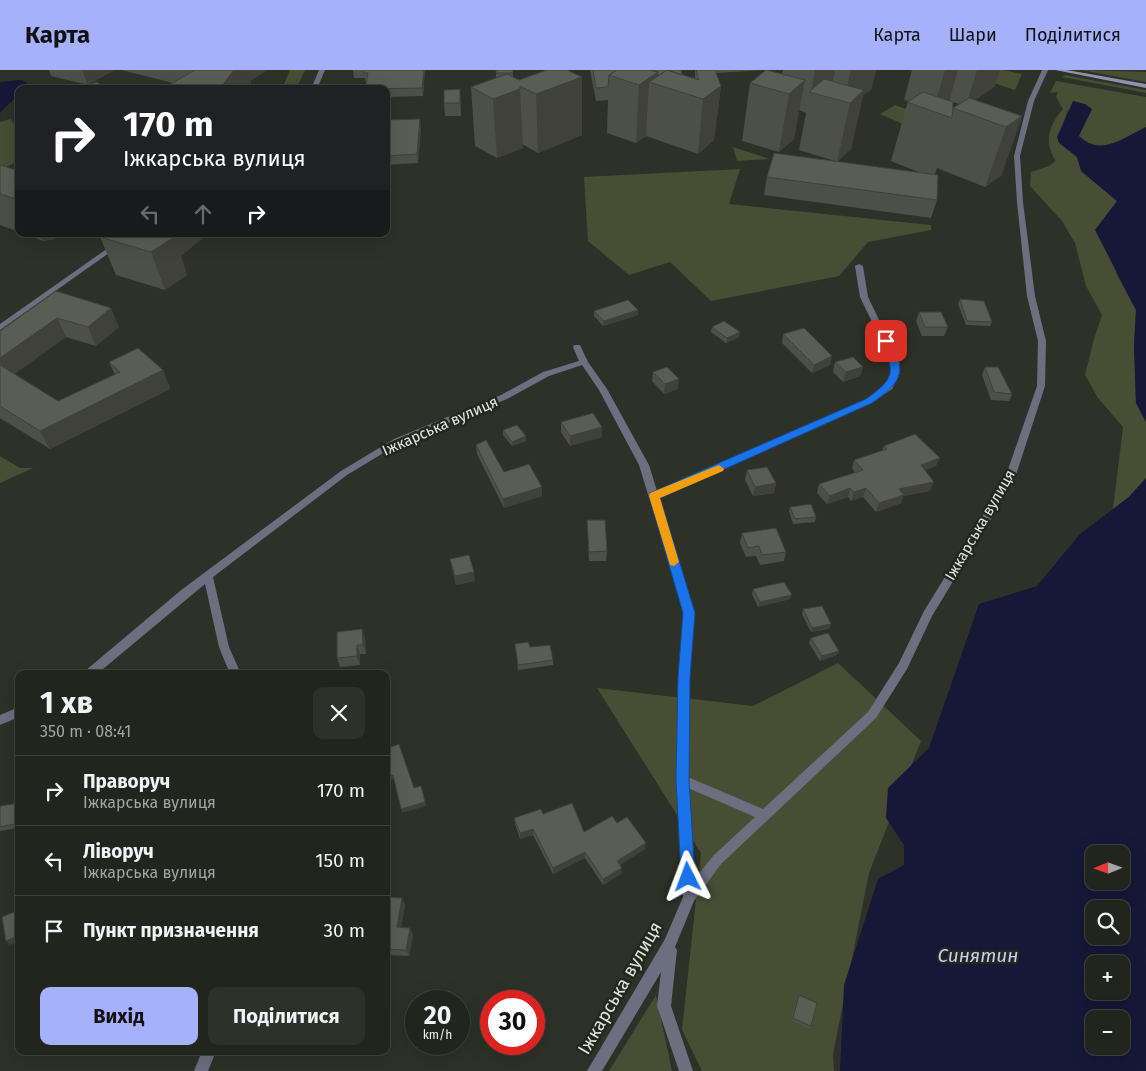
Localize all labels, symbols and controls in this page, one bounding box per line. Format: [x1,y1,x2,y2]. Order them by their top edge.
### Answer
text: Карта [25,21,90,49]
text: Карта [873,24,921,46]
text: Шари [949,24,997,46]
text: Поділитися [1025,24,1121,46]
text: 170 m [123,103,214,145]
icon: right [40,105,105,170]
text: Іжкарська вулиця [123,145,306,172]
icon: left [136,200,164,228]
icon: ahead [189,200,217,228]
icon: right [242,200,270,228]
pin [865,320,907,362]
icon: arrive [872,327,900,355]
street label: Іжкарська вулиця [379,392,501,460]
street label: Іжкарська вулиця [941,467,1019,583]
text: 1 хв [40,685,93,721]
button: close [313,687,365,739]
text: 350 m · 08:41 [40,722,131,741]
text: Праворуч [83,770,170,793]
icon: right [40,777,68,805]
text: 170 m [317,779,365,802]
text: Іжкарська вулиця [83,793,216,812]
text: Ліворуч [83,840,154,863]
north arrow [1085,845,1130,890]
map controls [1085,845,1130,1055]
icon: left [40,847,68,875]
text: 150 m [315,849,365,872]
position arrow [661,850,713,902]
text: Іжкарська вулиця [83,863,216,882]
button: search [1085,900,1130,945]
icon: arrive [40,917,68,945]
street label: Іжкарська вулиця [573,918,667,1058]
text: Пункт призначення [83,919,259,942]
text: 30 m [324,919,365,942]
water label: Синятин [938,944,1018,967]
button: + [1085,955,1130,1000]
button: Вихід [40,987,198,1045]
button: Поділитися [208,987,365,1045]
speed limit sign: 30 [480,990,545,1055]
text: 20 [424,1001,451,1031]
button: − [1085,1010,1130,1055]
text: km/h [423,1028,452,1042]

